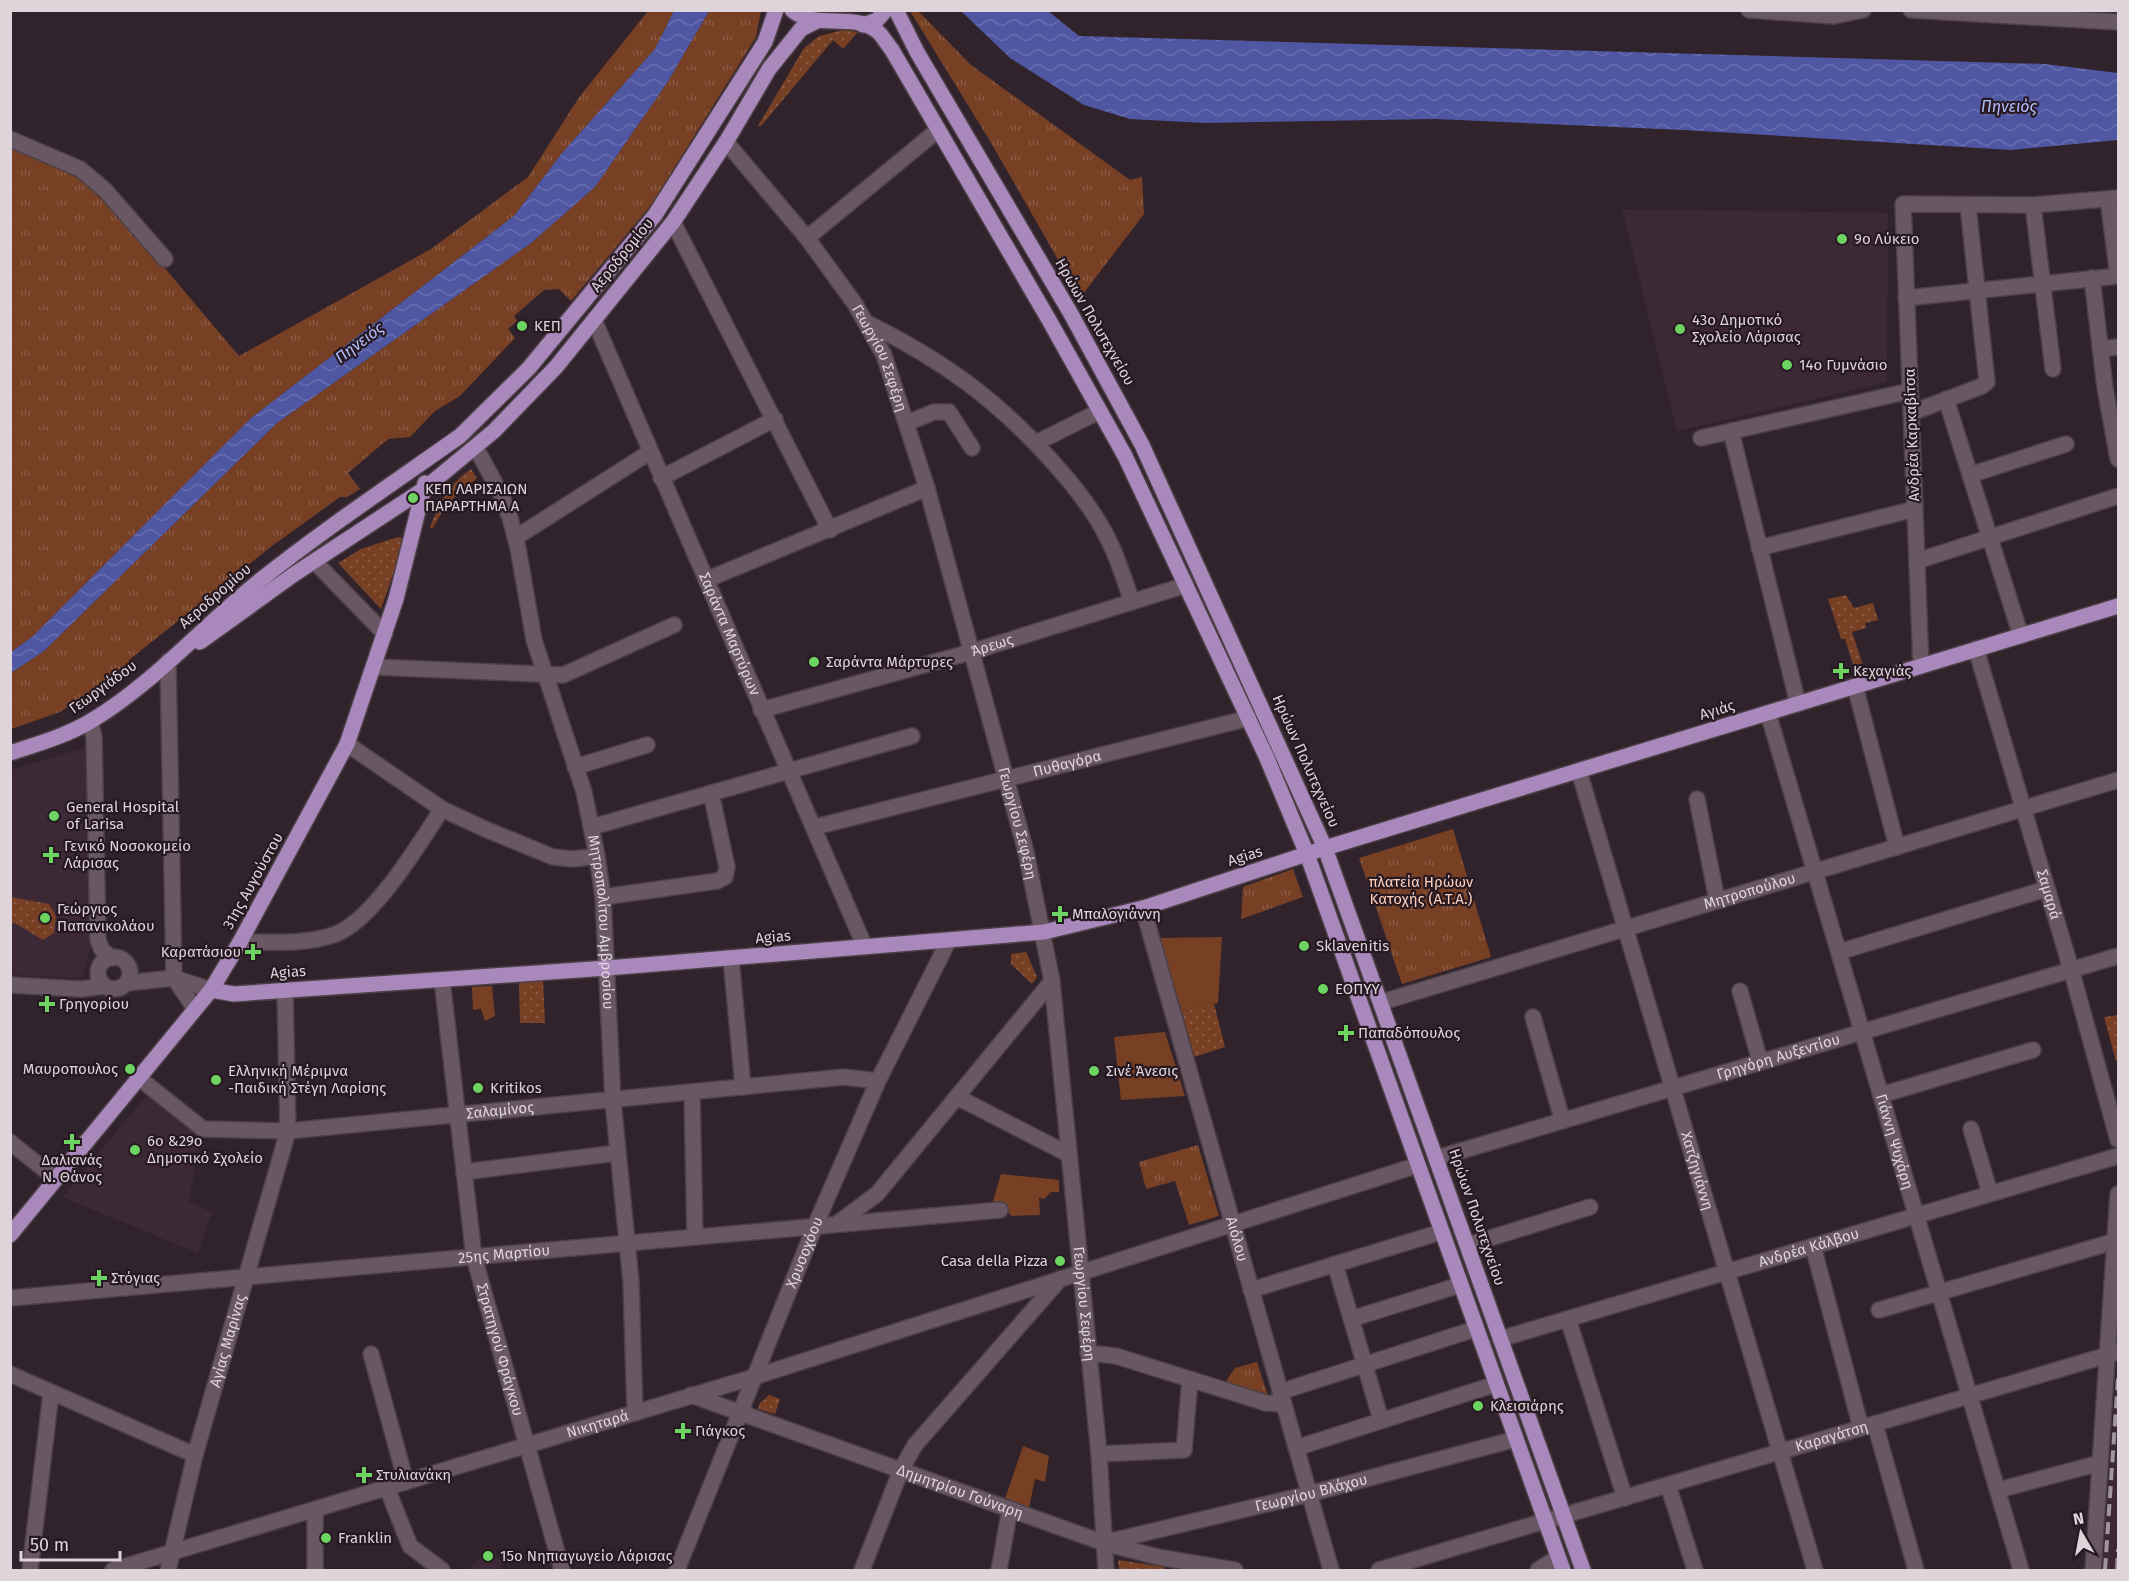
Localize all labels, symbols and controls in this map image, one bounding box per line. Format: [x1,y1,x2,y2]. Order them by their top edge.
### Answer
water label: Πηνειός [1981,97,2038,116]
street label: Αεροδρομίου [587,214,657,296]
place label: 9ο Λύκειο [1854,230,1920,248]
marker: 9ο Λύκειο [1835,232,1849,246]
street label: Ηρώων Πολυτεχνείου [1051,255,1139,389]
street label: Γεωργίου Σεφέρη [848,301,911,414]
place label: 43ο Δημοτικό Σχολείο Λάρισας [1692,311,1801,346]
place label: ΚΕΠ [534,317,561,335]
water label: Πηνειός [331,318,388,367]
marker: ΚΕΠ [515,319,529,333]
marker: 43ο Δημοτικό Σχολείο Λάρισας [1673,322,1687,336]
place label: 14ο Γυμνάσιο [1799,356,1888,374]
marker: 14ο Γυμνάσιο [1780,358,1794,372]
street label: Ανδρέα Καρκαβίτσα [1901,368,1923,502]
place label: ΚΕΠ ΛΑΡΙΣΑΙΩΝ ΠΑΡΑΡΤΗΜΑ A [425,480,527,515]
marker: ΚΕΠ ΛΑΡΙΣΑΙΩΝ ΠΑΡΑΡΤΗΜΑ A [406,491,420,505]
street label: Αεροδρομίου [175,560,255,632]
street label: Σαράντα Μαρτύρων [695,570,764,699]
street label: Άρεως [969,630,1015,660]
place label: Σαράντα Μάρτυρες [826,653,953,671]
marker: Σαράντα Μάρτυρες [807,655,821,669]
street label: Γεωργιάδου [66,656,140,718]
place label: Κεχαγιάς [1853,662,1911,680]
marker: Κεχαγιάς [1834,664,1848,678]
street label: Ηρώων Πολυτεχνείου [1269,692,1343,830]
street label: Αγιάς [1697,696,1737,724]
street label: Πυθαγόρα [1031,746,1103,781]
street label: Γεωργίου Σεφέρη [994,765,1040,881]
place label: General Hospital of Larisa [66,798,180,833]
marker: General Hospital of Larisa [47,809,61,823]
street label: 31ης Αυγούστου [219,830,287,932]
street label: Μητροπολίτου Αμβροσίου [584,833,617,1010]
place label: Γενικό Νοσοκομείο Λάρισας [64,837,191,872]
street label: Agias [1225,842,1265,870]
marker: Γενικό Νοσοκομείο Λάρισας [42,846,60,864]
street label: Σαμαρά [2033,867,2065,922]
street label: Μητροπούλου [1702,869,1798,913]
park label: πλατεία Ηρώων Κατοχής (Α.Τ.Α.) [1369,873,1474,908]
place label: Γεώργιος Παπανικολάου [57,900,155,935]
place label: Μπαλογιάννη [1072,905,1161,923]
marker: Μπαλογιάννη [1053,907,1067,921]
marker: Γεώργιος Παπανικολάου [38,911,52,925]
street label: Agias [754,926,792,948]
place label: Sklavenitis [1316,937,1389,955]
marker: Sklavenitis [1297,939,1311,953]
place label: Καρατάσιου [161,943,241,961]
marker: Καρατάσιου [246,945,260,959]
street label: Agias [270,962,306,982]
place label: ΕΟΠΥΥ [1335,980,1381,998]
marker: ΕΟΠΥΥ [1316,982,1330,996]
place label: Γρηγορίου [59,995,129,1013]
marker: Γρηγορίου [40,997,54,1011]
place label: Παπαδόπουλος [1358,1024,1460,1042]
marker: Παπαδόπουλος [1339,1026,1353,1040]
street label: Γρηγόρη Αυξεντίου [1715,1030,1842,1084]
place label: Μαυροπουλος [23,1060,118,1078]
marker: Μαυροπουλος [123,1062,137,1076]
place label: Ελληνική Μέριμνα -Παιδική Στέγη Λαρίσης [228,1062,386,1097]
place label: Σινέ Άνεσις [1106,1062,1178,1080]
marker: Σινέ Άνεσις [1087,1064,1101,1078]
marker: Ελληνική Μέριμνα -Παιδική Στέγη Λαρίσης [209,1073,223,1087]
place label: Kritikos [490,1079,542,1097]
marker: Kritikos [471,1081,485,1095]
street label: Γιάννη Ψυχάρη [1872,1092,1917,1192]
street label: Σαλαμίνος [465,1098,535,1123]
street label: Χατζηγιάννη [1677,1129,1717,1212]
place label: 6ο &29ο Δημοτικό Σχολείο [147,1132,263,1167]
marker: Δαλιανάς Ν. Θάνος [65,1135,79,1149]
marker: 6ο &29ο Δημοτικό Σχολείο [128,1143,142,1157]
street label: Ηρώων Πολυτεχνείου [1445,1146,1509,1288]
place label: Δαλιανάς Ν. Θάνος [42,1151,102,1186]
street label: Χρυσοχόου [782,1214,827,1291]
street label: Αιόλου [1222,1214,1252,1263]
street label: Ανδρέα Κάλβου [1756,1224,1861,1271]
street label: 25ης Μαρτίου [457,1241,551,1267]
street label: Γεωργίου Σεφέρη [1069,1245,1099,1362]
place label: Casa della Pizza [941,1252,1048,1270]
marker: Casa della Pizza [1053,1254,1067,1268]
place label: Στόγιας [111,1269,160,1287]
marker: Στόγιας [92,1271,106,1285]
street label: Στρατηγού Φράγκου [473,1281,527,1418]
street label: Αγίας Μαρίνας [206,1292,250,1389]
place label: Κλεισιάρης [1490,1397,1564,1415]
marker: Κλεισιάρης [1471,1399,1485,1413]
street label: Νικηταρά [564,1406,631,1442]
street label: Καραγάτση [1793,1417,1870,1456]
place label: Γιάγκος [695,1422,745,1440]
marker: Γιάγκος [676,1424,690,1438]
street label: Δημητρίου Γούναρη [895,1461,1026,1522]
place label: Στυλιανάκη [376,1466,451,1484]
marker: Στυλιανάκη [357,1468,371,1482]
street label: Γεωργίου Βλάχου [1253,1470,1369,1516]
north arrow [2051,1503,2111,1563]
text: N [2072,1508,2085,1529]
scale bar [21,1524,120,1562]
place label: Franklin [338,1529,392,1547]
marker: Franklin [319,1531,333,1545]
text: 50 m [30,1534,69,1556]
place label: 15ο Νηπιαγωγείο Λάρισας [500,1547,673,1565]
marker: 15ο Νηπιαγωγείο Λάρισας [481,1549,495,1563]

